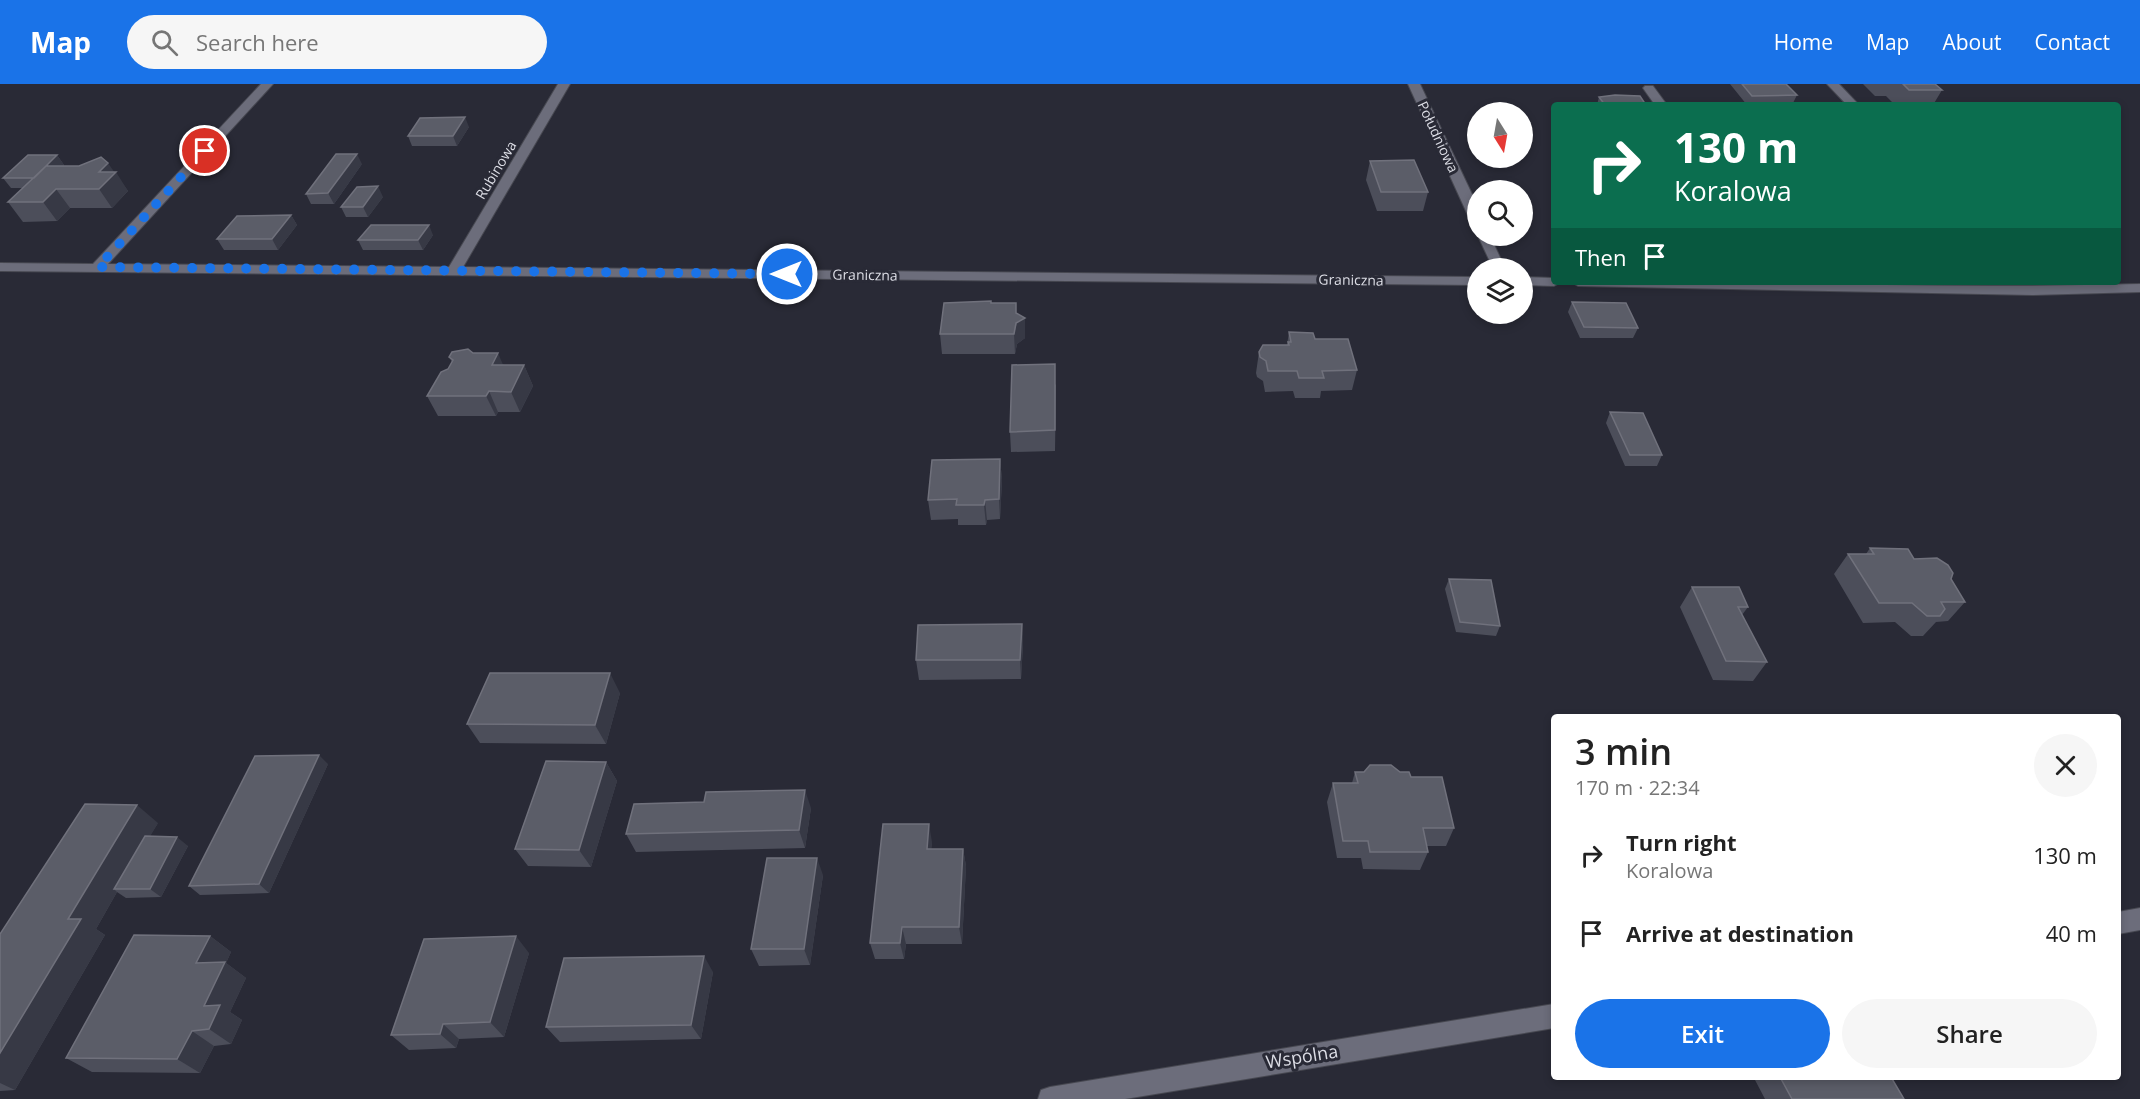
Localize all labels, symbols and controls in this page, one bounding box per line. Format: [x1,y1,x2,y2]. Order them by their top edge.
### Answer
search box [127,15,547,69]
text: Map [30,23,91,61]
icon: search [148,26,181,59]
text: Search here [196,27,319,57]
text: Home [1774,28,1833,56]
text: Map [1866,28,1909,56]
text: About [1942,28,2002,56]
text: Contact [2035,28,2110,56]
street label: Południowa [1414,98,1463,176]
north arrow [1467,102,1533,168]
map controls [1467,102,1533,324]
text: 130 m [1674,118,1798,175]
pin [179,125,230,176]
icon: right [1575,126,1653,204]
icon: arrive [188,134,221,167]
street label: Rubinowa [471,137,520,202]
text: Koralowa [1674,172,1792,209]
button: search [1467,180,1533,246]
icon: arrive [1638,240,1671,273]
position arrow [755,242,819,306]
text: Then [1575,242,1626,272]
button: layers [1467,258,1533,324]
street label: Graniczna [832,264,898,285]
street label: Graniczna [1318,269,1384,290]
text: 3 min [1575,727,1672,776]
button: close [2034,734,2097,797]
text: 170 m · 22:34 [1575,774,1700,801]
text: Turn right [1626,827,1737,857]
icon: right [1575,839,1608,872]
text: 130 m [2033,840,2097,870]
text: Koralowa [1626,857,1713,884]
icon: arrive [1575,917,1608,950]
text: Arrive at destination [1626,918,1854,948]
text: 40 m [2046,918,2097,948]
button: Exit [1575,999,1830,1068]
button: Share [1842,999,2097,1068]
street label: Wspólna [1264,1038,1340,1074]

